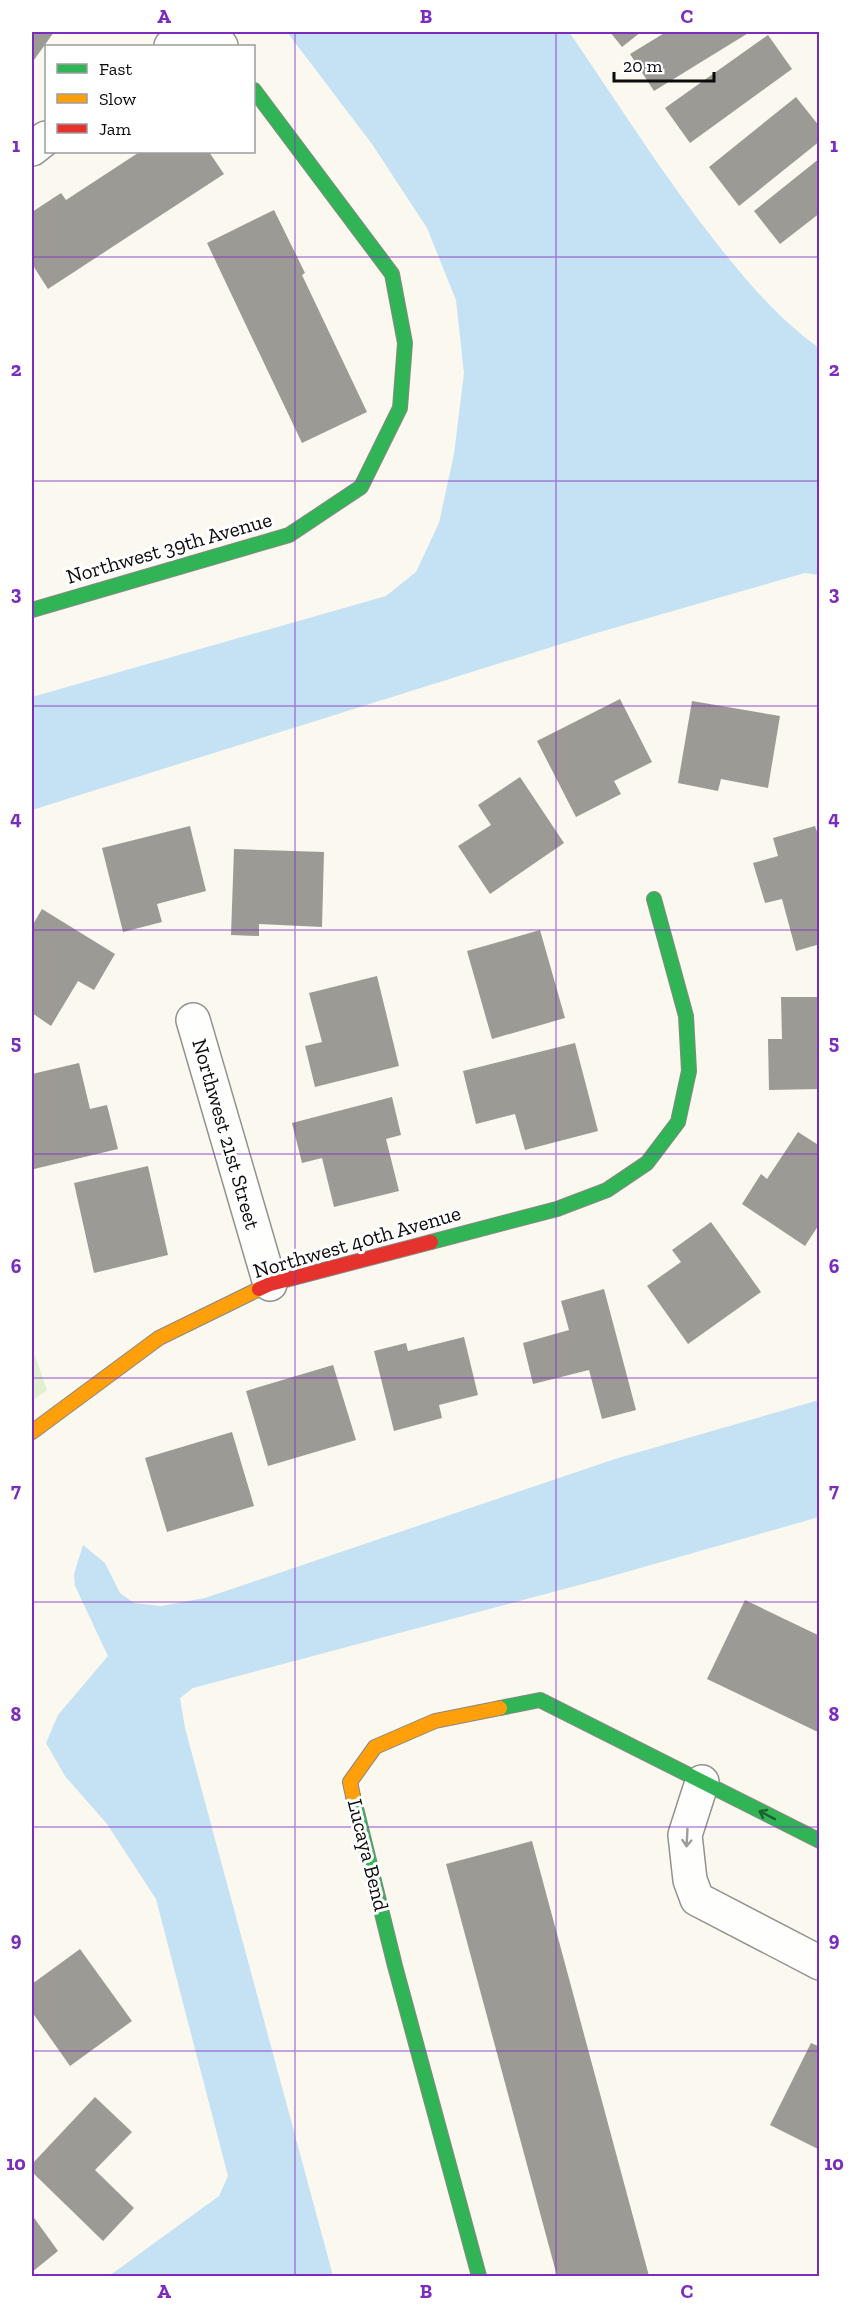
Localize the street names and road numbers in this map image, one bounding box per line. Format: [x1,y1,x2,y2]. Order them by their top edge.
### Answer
street label: Northwest 39th Avenue [63,506,275,589]
street label: Northwest 21st Street [187,1036,266,1232]
street label: Northwest 40th Avenue [250,1200,464,1283]
street label: Lucaya Bend [343,1796,395,1914]

